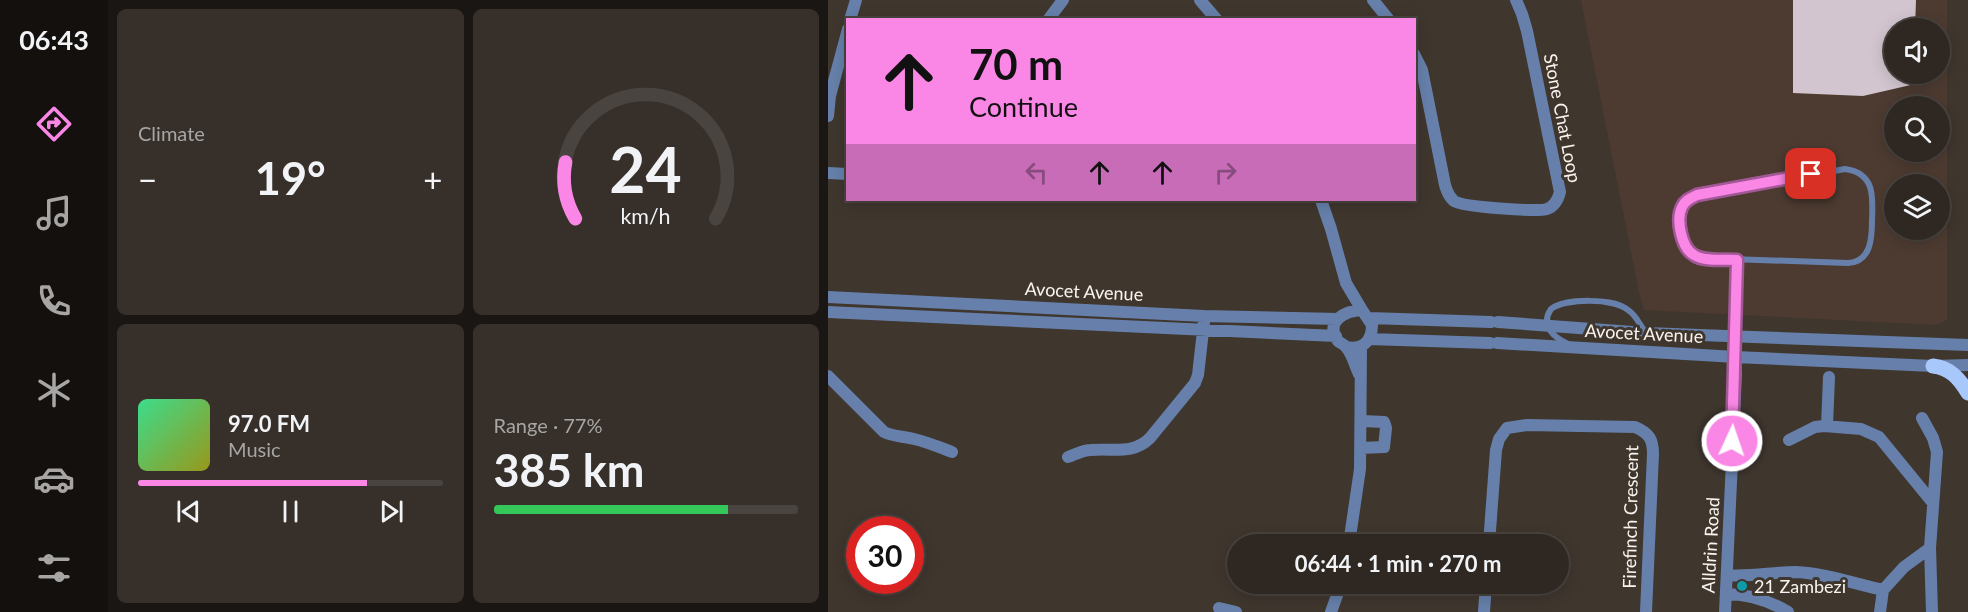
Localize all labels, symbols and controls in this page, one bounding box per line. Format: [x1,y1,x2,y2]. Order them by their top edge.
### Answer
map controls [1884,18,1950,240]
button: sound [1884,18,1950,84]
text: 06:43 [19,23,89,56]
text: 70 m [969,39,1063,89]
icon: ahead [870,42,948,120]
street label: Stone Chat Loop [1540,52,1586,184]
text: Continue [969,90,1078,123]
button: search [1884,96,1950,162]
icon: directions [33,103,75,145]
text: Climate [138,121,205,145]
text: 24 [610,131,682,206]
pin [1785,148,1836,199]
text: 19° [255,151,326,205]
icon: left [1020,156,1053,189]
icon: ahead [1083,156,1116,189]
icon: ahead [1146,156,1179,189]
icon: right [1209,156,1242,189]
icon: arrive [1794,157,1827,190]
text: − [138,159,157,199]
text: + [423,159,443,199]
button: layers [1884,174,1950,240]
icon: music [33,192,75,234]
text: km/h [621,203,671,229]
street label: Avocet Avenue [1024,277,1144,305]
icon: phone [33,280,75,322]
street label: Avocet Avenue [1584,319,1704,347]
icon: climate [33,369,75,411]
position arrow [1700,409,1764,473]
text: 97.0 FM [228,410,310,437]
text: Range · 77% [494,413,602,437]
text: Music [228,437,281,461]
text: 385 km [494,443,644,497]
street label: Firefinch Crescent [1618,445,1642,589]
icon: car [33,458,75,500]
icon: previous [172,495,205,528]
icon: pause [274,495,307,528]
icon: next [375,495,408,528]
street label: Alldrin Road [1696,496,1724,594]
speed limit sign: 30 [846,516,924,594]
icon: filters [33,547,75,589]
text: 06:44 · 1 min · 270 m [1295,550,1501,577]
place label: 21 Zambezi [1754,575,1846,597]
marker: 21 Zambezi [1735,579,1749,593]

